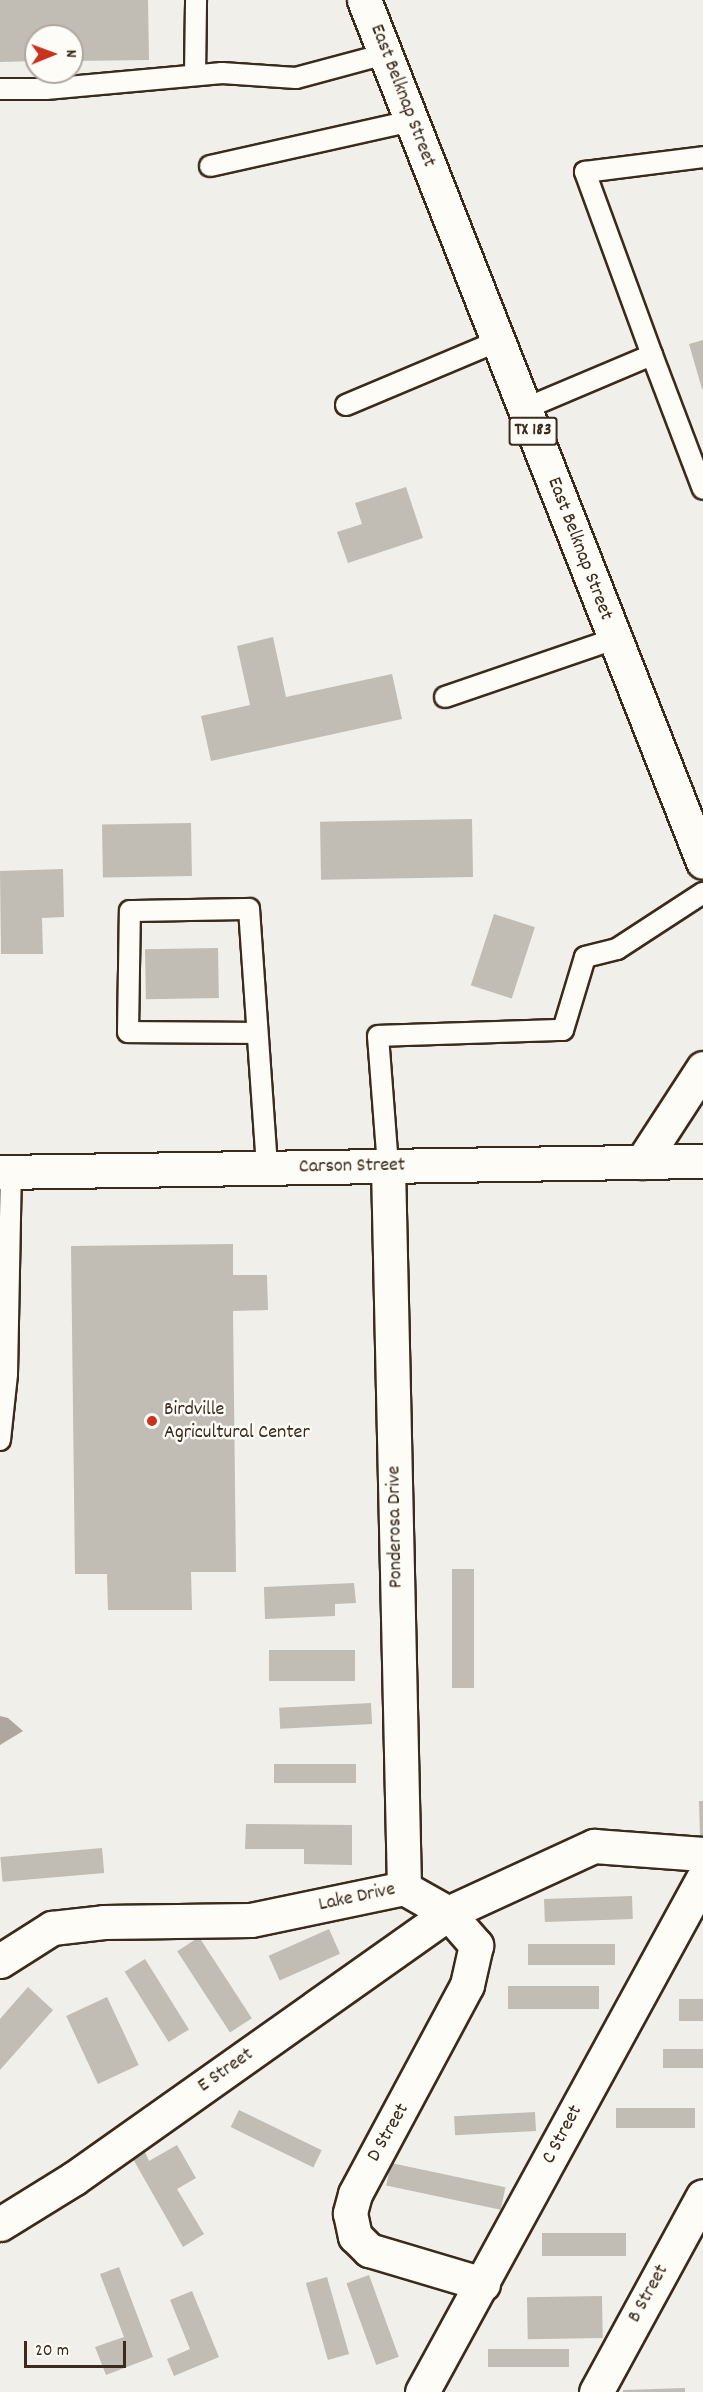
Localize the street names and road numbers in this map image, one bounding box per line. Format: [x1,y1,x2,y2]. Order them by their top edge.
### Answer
street label: East Belknap Street [364,21,440,171]
road number: TX 183 [508,416,558,446]
street label: East Belknap Street [541,474,617,624]
street label: Carson Street [299,1154,405,1180]
street label: Ponderosa Drive [383,1465,409,1589]
street label: Lake Drive [317,1878,397,1918]
street label: E Street [194,2043,258,2099]
street label: D Street [363,2100,415,2166]
street label: C Street [538,2102,588,2168]
street label: B Street [623,2261,675,2327]

